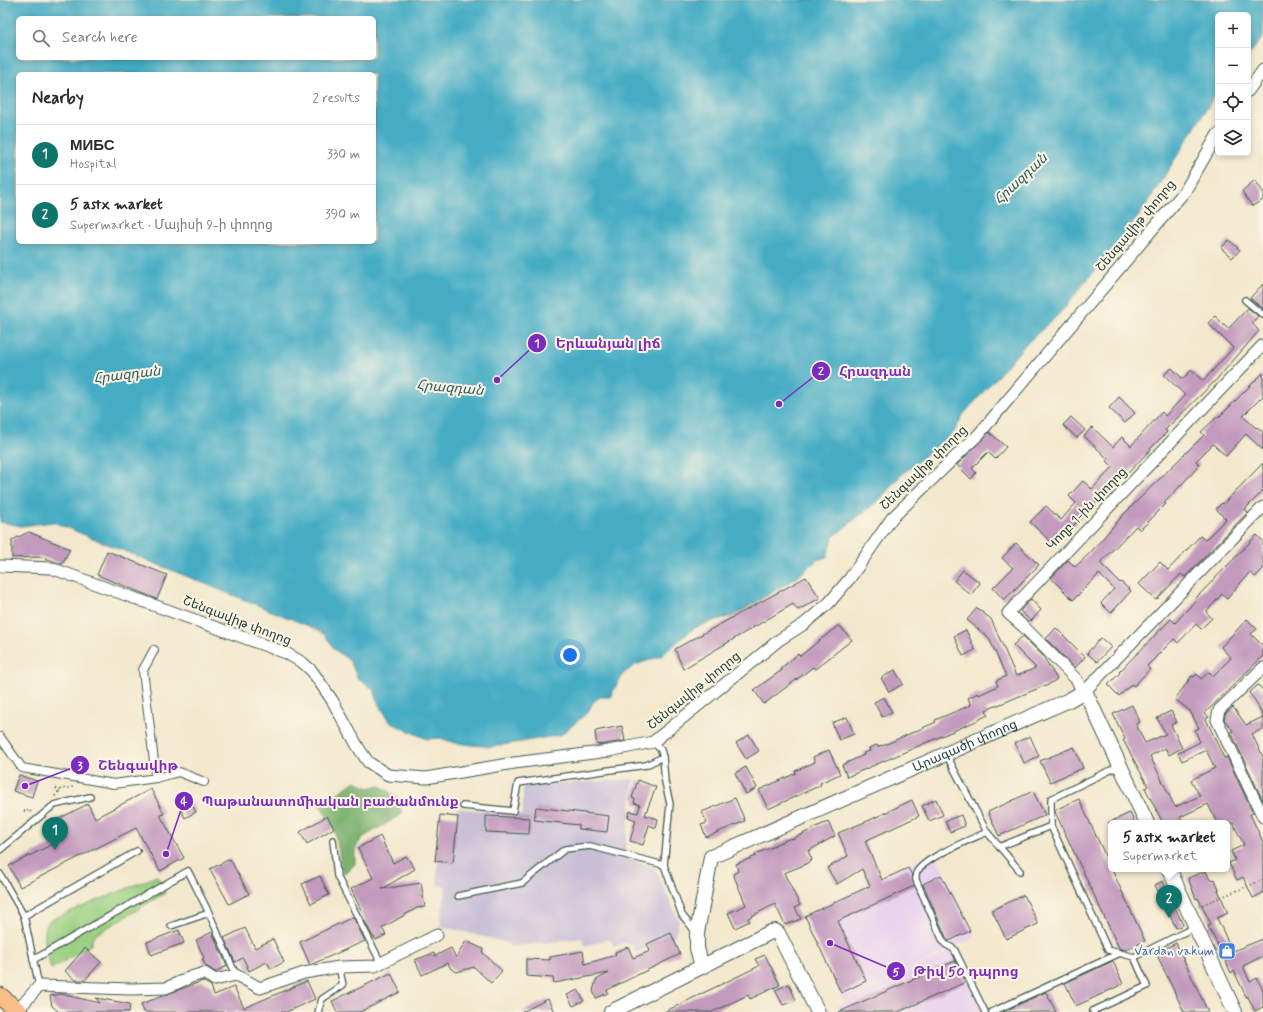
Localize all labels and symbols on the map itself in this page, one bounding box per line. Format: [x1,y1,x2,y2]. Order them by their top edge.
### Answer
water label: Հրազդան [990,149,1052,208]
street label: Շենգավիթ փողոց [1092,176,1180,276]
callout: Երևանյան լիճ [527,330,668,356]
text: Երևանյան լիճ [556,335,660,353]
text: 1 [534,336,540,352]
callout: Հրազդան [811,358,919,384]
water label: Հրազդան [93,362,162,388]
text: Հրազդան [839,363,911,381]
text: 2 [818,364,824,380]
water label: Հրազդան [416,376,485,400]
street label: Շենգավիթ փողոց [877,422,971,514]
street label: Կողբ 1-ին փողոց [1043,464,1131,554]
street label: Շենգավիթ փողոց [180,592,294,650]
your location [560,645,580,665]
street label: Շենգավիթ փողոց [644,648,744,734]
street label: Արագածի փողոց [910,715,1020,776]
callout: Շենգավիթ [70,752,186,778]
text: Շենգավիթ [98,757,179,775]
text: 3 [77,759,83,775]
callout: Պաթանատոմիական բաժանմունք [174,788,467,814]
text: Պաթանատոմիական բաժանմունք [201,793,459,811]
text: 4 [181,794,188,810]
pin: 1 [42,817,68,850]
pin: 2 [1156,885,1182,918]
shop icon: Vardan vakum [1217,941,1237,961]
place label: Vardan vakum [1134,943,1214,960]
callout: Թիվ 50 դպրոց [886,958,1027,984]
text: Թիվ 50 դպրոց [913,963,1019,981]
text: 5 [892,965,900,981]

